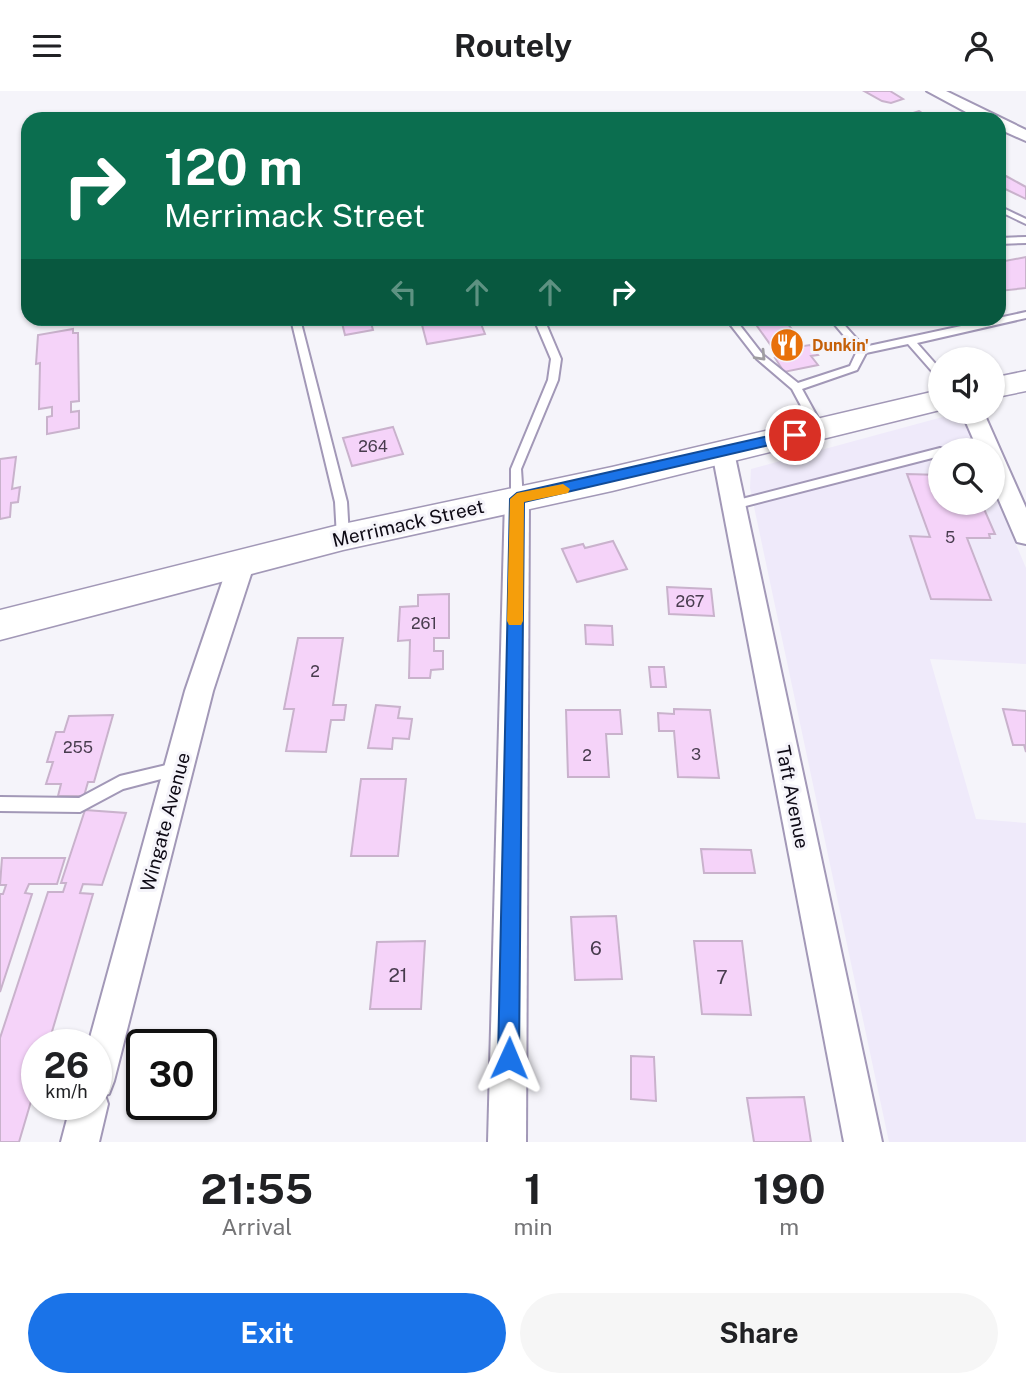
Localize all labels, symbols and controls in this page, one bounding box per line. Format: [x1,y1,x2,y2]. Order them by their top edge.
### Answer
icon: menu [28,27,66,65]
text: Routely [454,27,572,64]
icon: person [960,27,998,65]
text: 120 m [164,138,303,196]
icon: right [49,140,140,231]
text: Merrimack Street [164,197,425,234]
icon: left [385,273,423,311]
icon: ahead [458,273,496,311]
icon: ahead [531,273,569,311]
icon: right [604,273,642,311]
restaurant icon: Dunkin' [768,326,806,364]
place label: Dunkin' [812,336,869,355]
one-way arrow [752,347,765,360]
map controls [928,347,1005,515]
button: sound [928,347,1005,424]
pin [765,405,825,465]
icon: arrive [776,416,814,454]
house number: 264 [358,437,388,456]
button: search [928,438,1005,515]
street label: Merrimack Street [330,495,486,551]
house number: 5 [945,528,955,547]
house number: 267 [676,592,704,611]
house number: 261 [411,614,437,633]
house number: 2 [310,662,320,681]
house number: 255 [63,738,93,757]
street label: Taft Avenue [772,744,814,850]
house number: 3 [691,745,701,764]
house number: 2 [582,746,592,765]
street label: Wingate Avenue [136,750,194,894]
house number: 6 [590,937,602,959]
house number: 21 [388,964,408,986]
house number: 7 [716,966,728,988]
position arrow [472,1021,546,1095]
speed limit sign: 30 [126,1029,217,1120]
text: 26 [44,1045,89,1086]
text: km/h [45,1081,88,1102]
text: 21:55 [200,1164,313,1213]
text: 1 [524,1164,542,1213]
text: 190 [753,1164,826,1213]
text: Arrival [221,1213,292,1240]
text: min [514,1213,553,1240]
text: m [779,1213,799,1240]
button: Exit [28,1293,506,1373]
button: Share [520,1293,998,1373]

